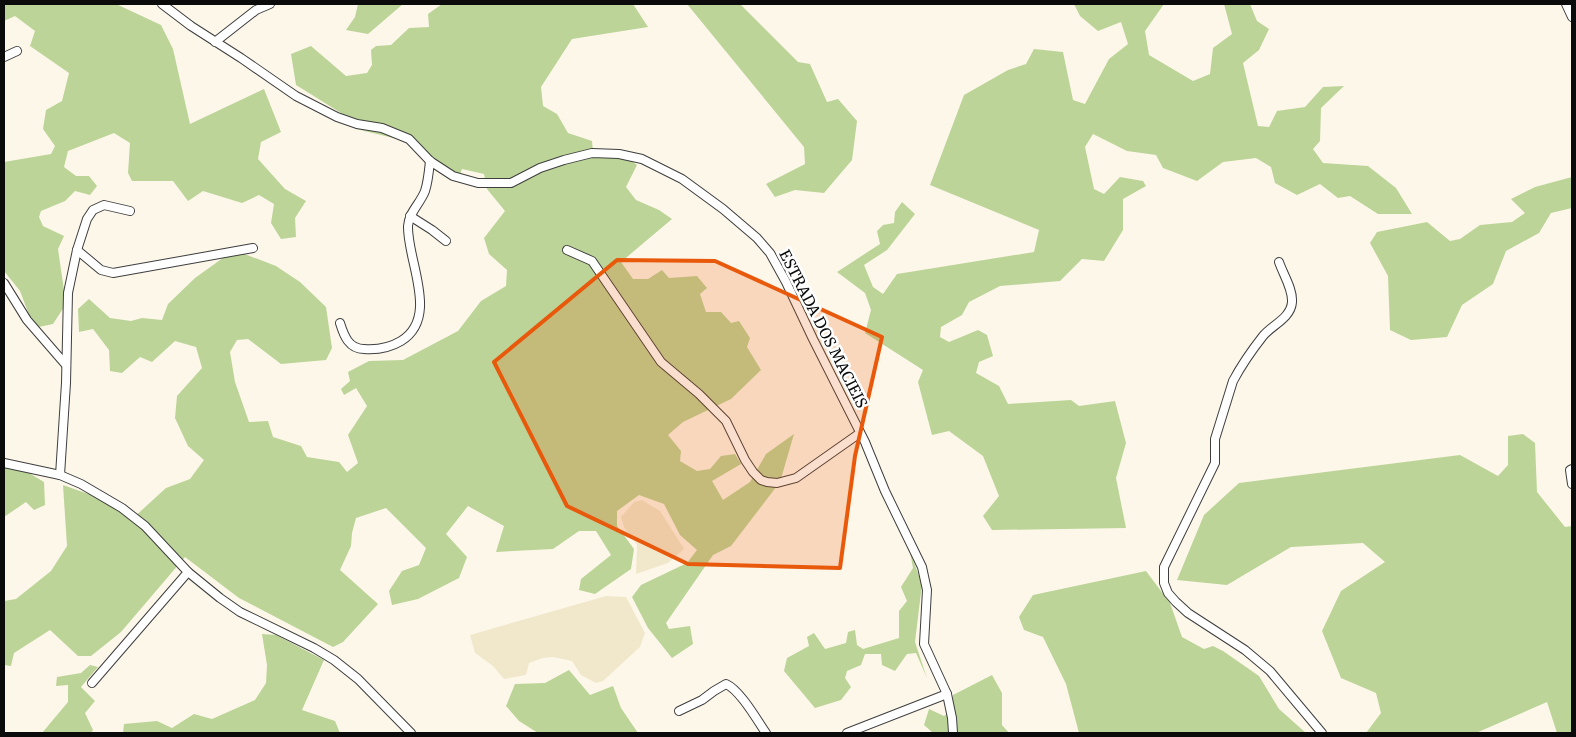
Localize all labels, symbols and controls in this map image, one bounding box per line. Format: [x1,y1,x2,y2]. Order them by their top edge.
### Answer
street label: ESTRADA DOS MACIEIS [775,247,872,411]

